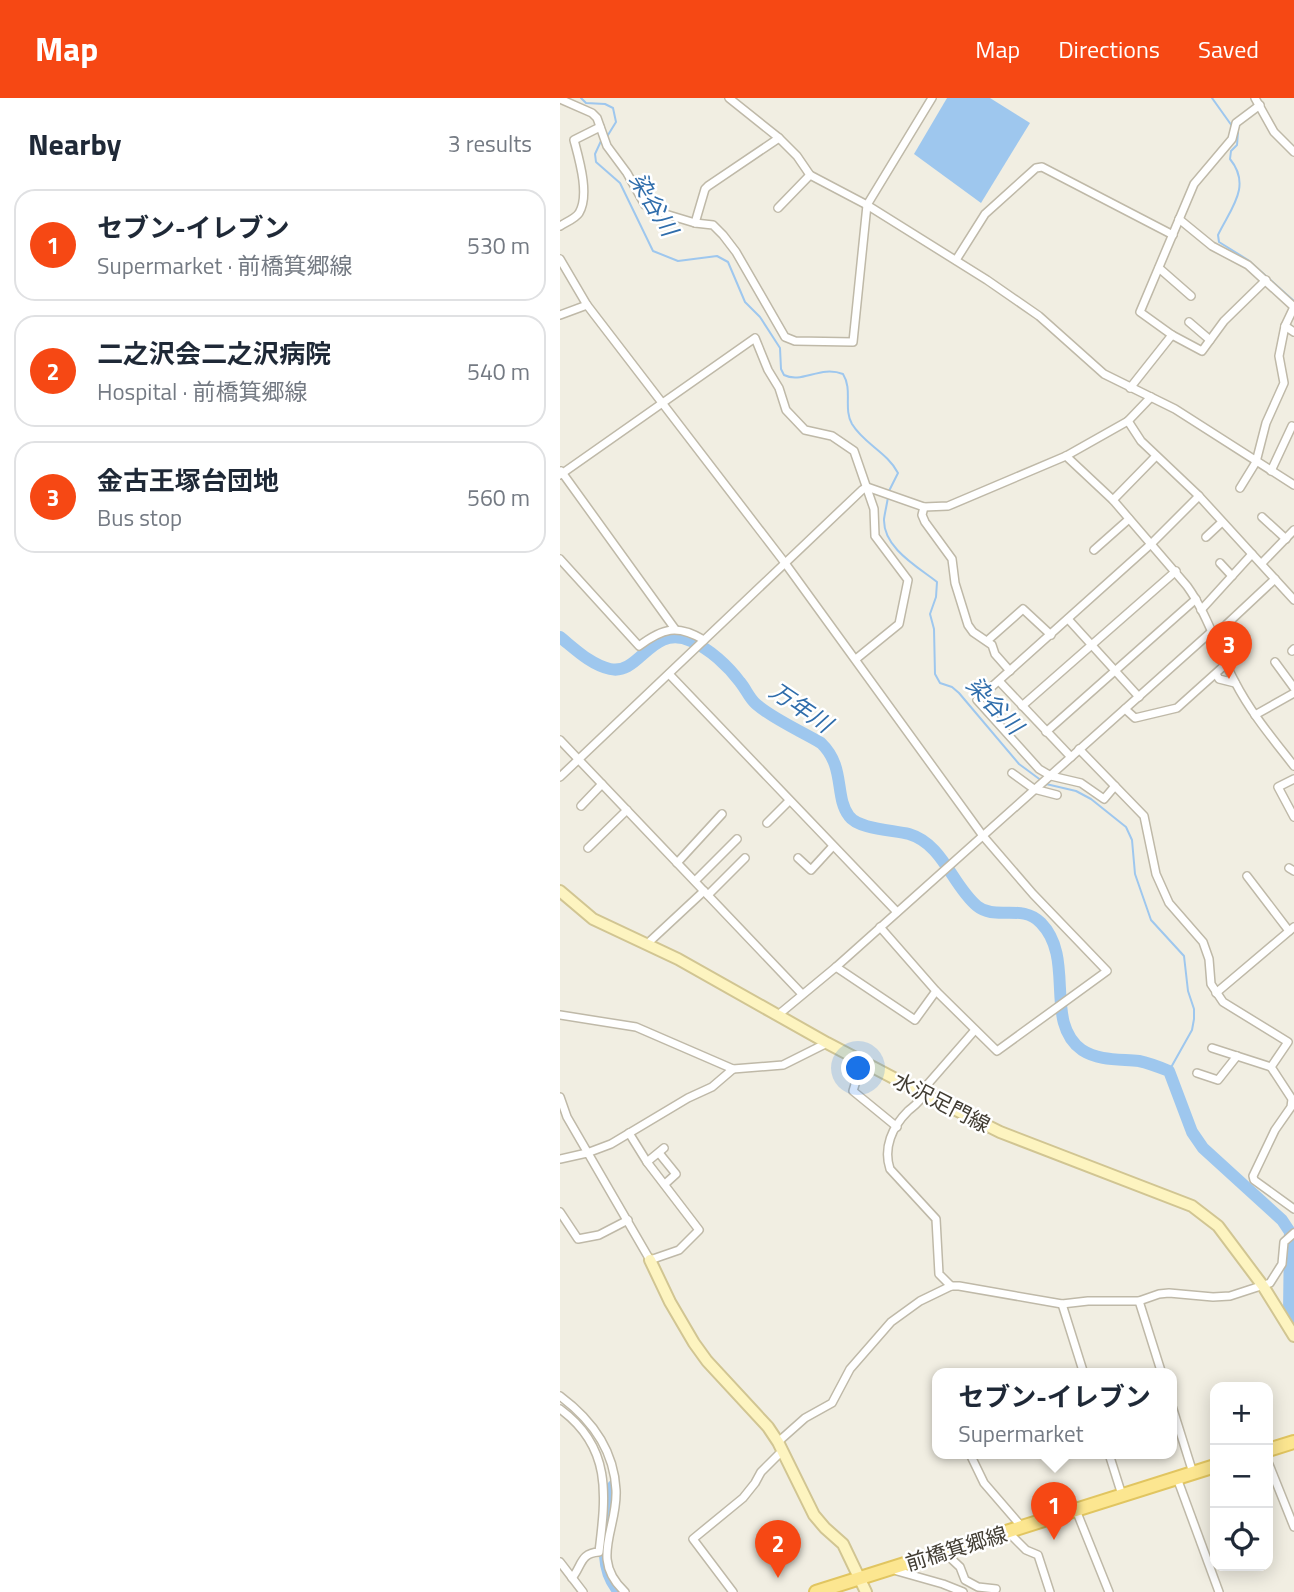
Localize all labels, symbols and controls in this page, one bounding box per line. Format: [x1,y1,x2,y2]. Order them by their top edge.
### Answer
text: Map [35,24,98,74]
text: Map [975,31,1020,67]
text: Directions [1058,31,1160,67]
text: Saved [1198,31,1259,67]
text: Nearby [28,121,121,167]
text: 3 results [448,126,532,161]
water label: 染谷川 [621,165,688,245]
text: セブン-イレブン [97,208,290,247]
text: 1 [47,228,59,263]
text: 530 m [467,228,530,263]
text: Supermarket · 前橋箕郷線 [97,248,353,283]
text: 二之沢会二之沢病院 [97,334,331,373]
text: 2 [47,354,59,389]
text: 540 m [467,354,530,389]
text: Hospital · 前橋箕郷線 [97,374,307,409]
text: 金古王塚台団地 [97,461,279,500]
text: 3 [47,480,59,515]
text: 560 m [467,480,530,515]
text: Bus stop [97,500,182,535]
pin: 3 [1206,621,1252,679]
water label: 染谷川 [958,668,1034,744]
water label: 万年川 [763,673,842,742]
your location [841,1051,875,1085]
street label: 水沢足門線 [888,1064,996,1140]
popup [932,1368,1177,1459]
text: セブン-イレブン [958,1377,1151,1416]
map controls [1210,1382,1273,1571]
button: + [1210,1382,1273,1445]
text: Supermarket [958,1416,1084,1451]
button: − [1210,1445,1273,1508]
pin: 1 [1031,1482,1077,1540]
button: locate [1210,1508,1273,1571]
street label: 前橋箕郷線 [901,1517,1011,1579]
pin: 2 [755,1520,801,1578]

